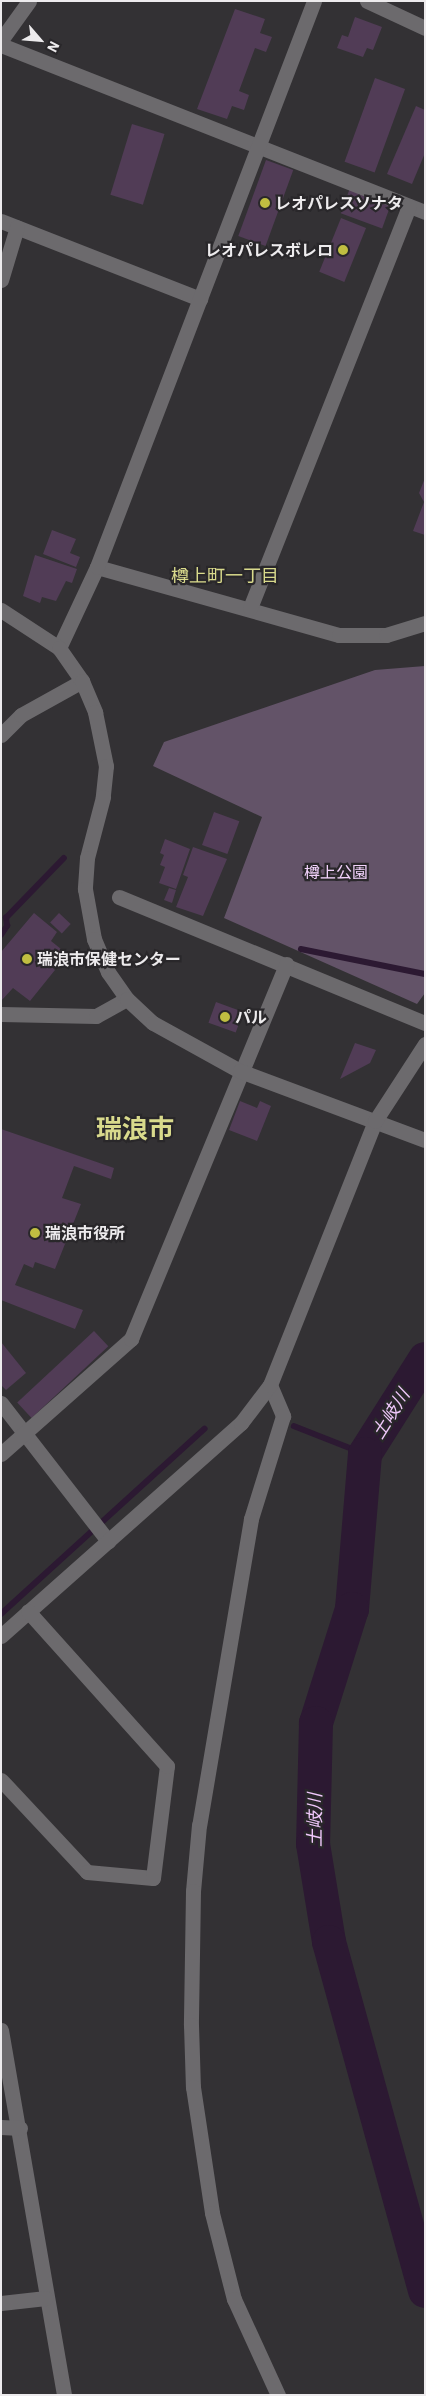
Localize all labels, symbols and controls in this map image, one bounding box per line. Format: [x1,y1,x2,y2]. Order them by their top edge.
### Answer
north arrow [15,15,65,65]
text: N [43,38,64,55]
place label: レオパレスソナタ [275,193,403,213]
marker: レオパレスソナタ [259,197,271,209]
place label: レオパレスボレロ [205,240,333,260]
marker: レオパレスボレロ [337,244,349,256]
district label: 樽上町一丁目 [171,565,279,587]
park label: 樽上公園 [304,862,368,882]
place label: 瑞浪市保健センター [37,949,181,969]
marker: 瑞浪市保健センター [21,953,33,965]
place label: パル [235,1007,267,1027]
marker: パル [219,1011,231,1023]
district label: 瑞浪市 [96,1113,174,1145]
place label: 瑞浪市役所 [45,1223,125,1243]
marker: 瑞浪市役所 [29,1227,41,1239]
water label: 土岐川 [368,1385,414,1443]
water label: 土岐川 [304,1793,326,1847]

